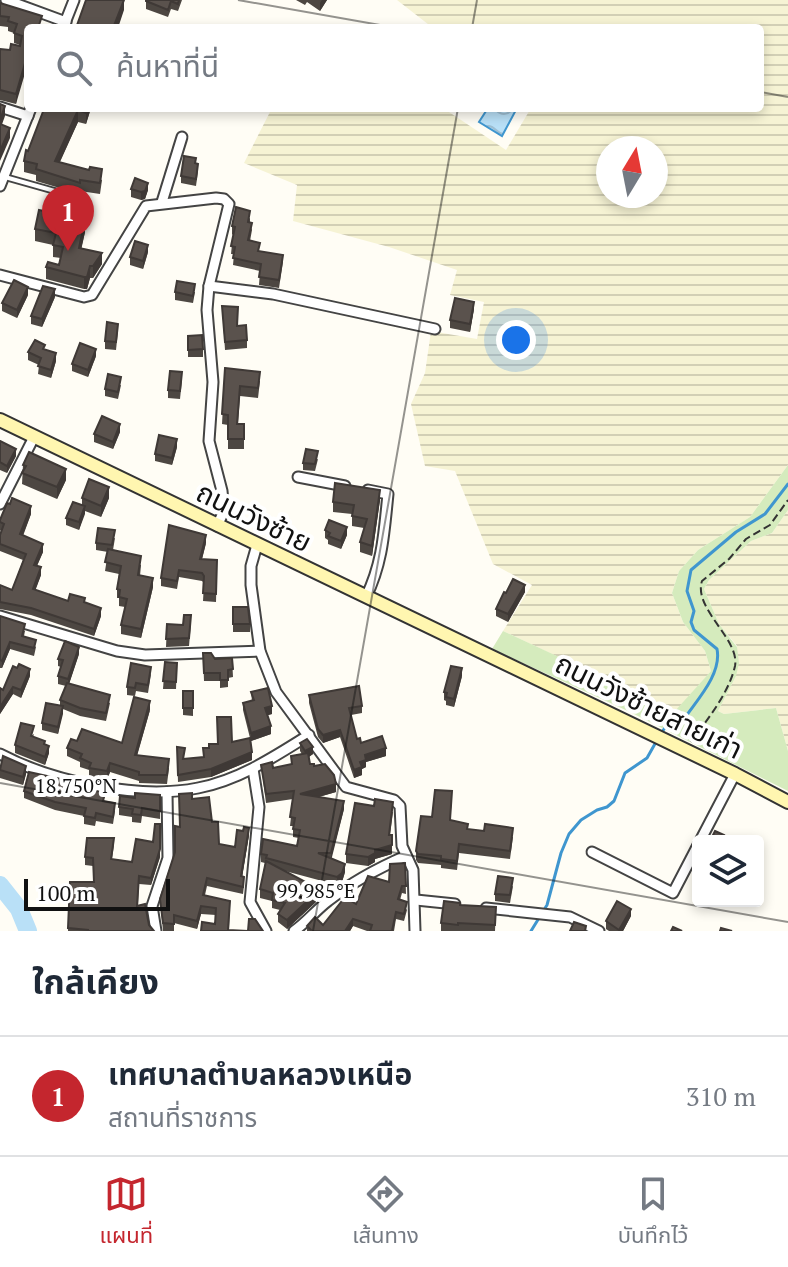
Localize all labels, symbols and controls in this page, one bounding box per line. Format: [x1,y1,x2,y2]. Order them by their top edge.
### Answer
search box [24,24,764,112]
icon: search [52,46,96,90]
text: ค้นหาที่นี่ [116,46,219,86]
north arrow [596,136,668,208]
pin: 1 [42,185,94,251]
your location [496,320,536,360]
street label: ถนนวังซ้าย [191,473,318,560]
street label: ถนนวังซ้ายสายเก่า [549,644,749,767]
text: 18.750°N [35,772,117,799]
map controls [692,835,764,907]
button: layers [692,835,764,907]
scale bar [24,875,170,911]
text: 99.985°E [277,877,356,904]
text: 100 m [36,878,96,907]
text: ใกล้เคียง [32,959,159,1004]
text: เทศบาลตำบลหลวงเหนือ [108,1054,412,1094]
text: 1 [51,1079,65,1113]
text: 310 m [686,1079,756,1113]
text: สถานที่ราชการ [108,1100,257,1134]
tab: แผนที่ [100,1172,153,1253]
tab: เส้นทาง [352,1172,419,1253]
tab: บันทึกไว้ [618,1172,688,1253]

